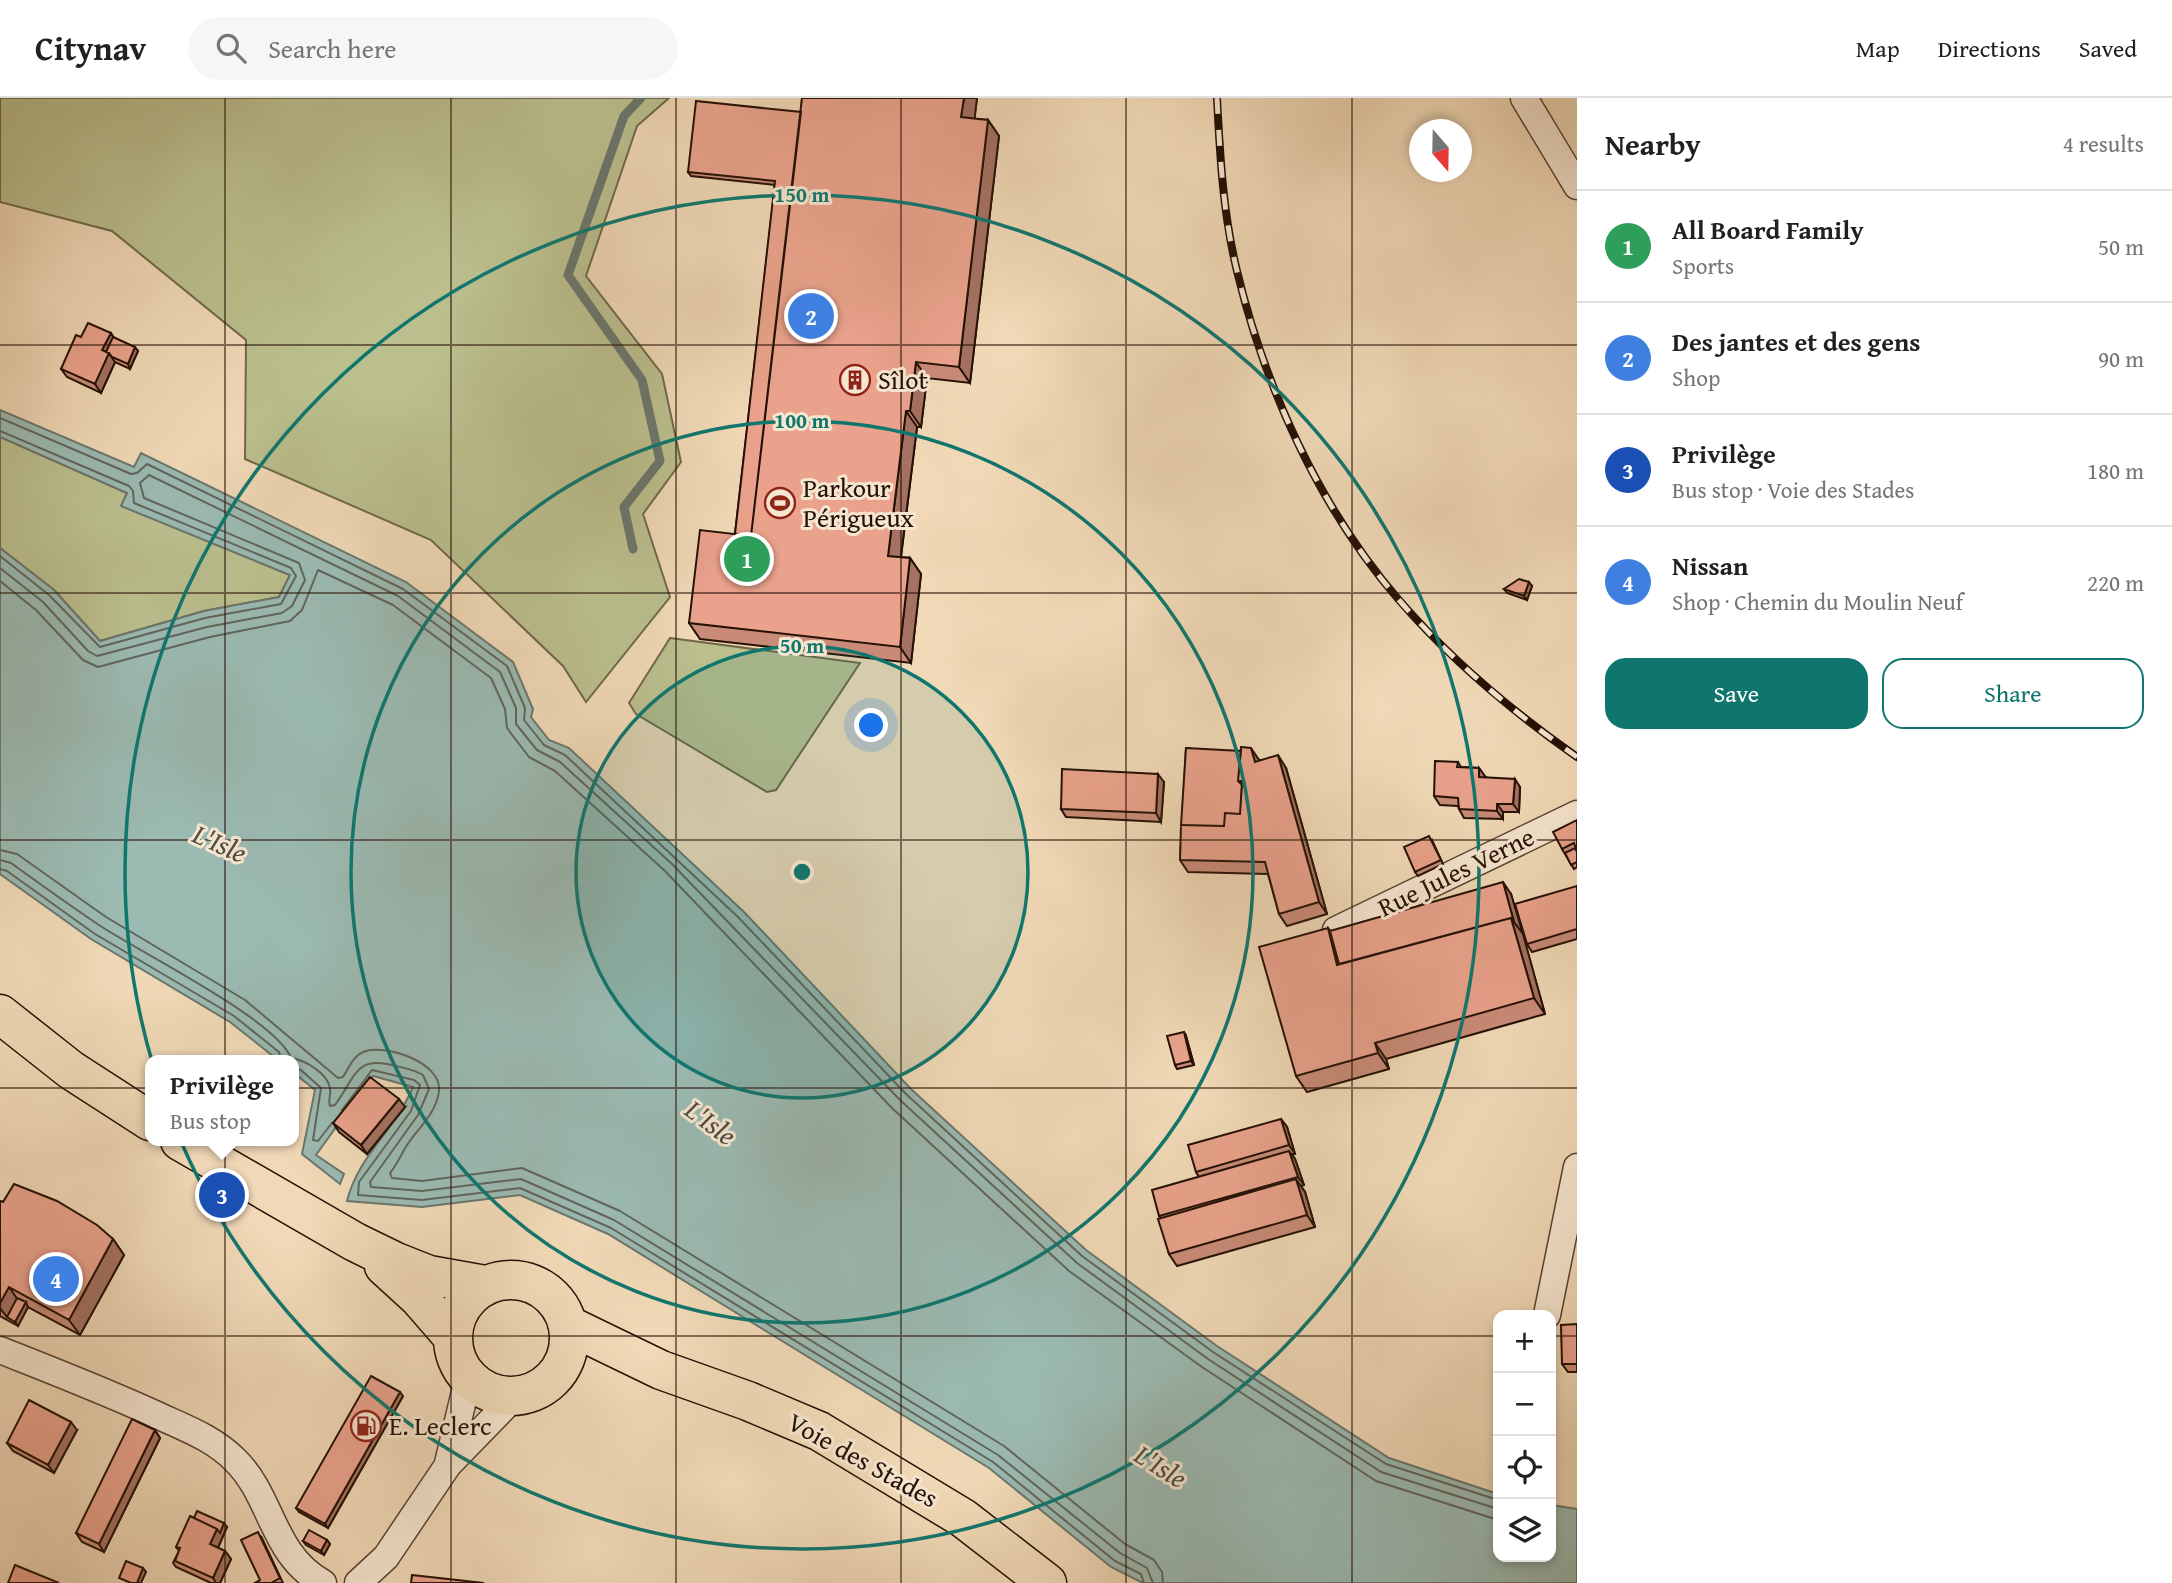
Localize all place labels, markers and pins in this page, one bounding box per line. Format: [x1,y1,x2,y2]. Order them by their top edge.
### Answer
pin: 2 [788,290,834,342]
place label: Sîlot [878,360,928,399]
building icon: Sîlot [838,363,872,397]
place label: Parkour Périgueux [803,468,914,537]
sports icon: Parkour Périgueux [763,486,797,520]
pin: 1 [724,533,770,585]
centre of rings [790,860,814,884]
pin: 3 [199,1169,245,1221]
pin: 4 [33,1253,79,1305]
place label: E. Leclerc [389,1406,492,1445]
fuel station icon: E. Leclerc [349,1409,383,1443]

